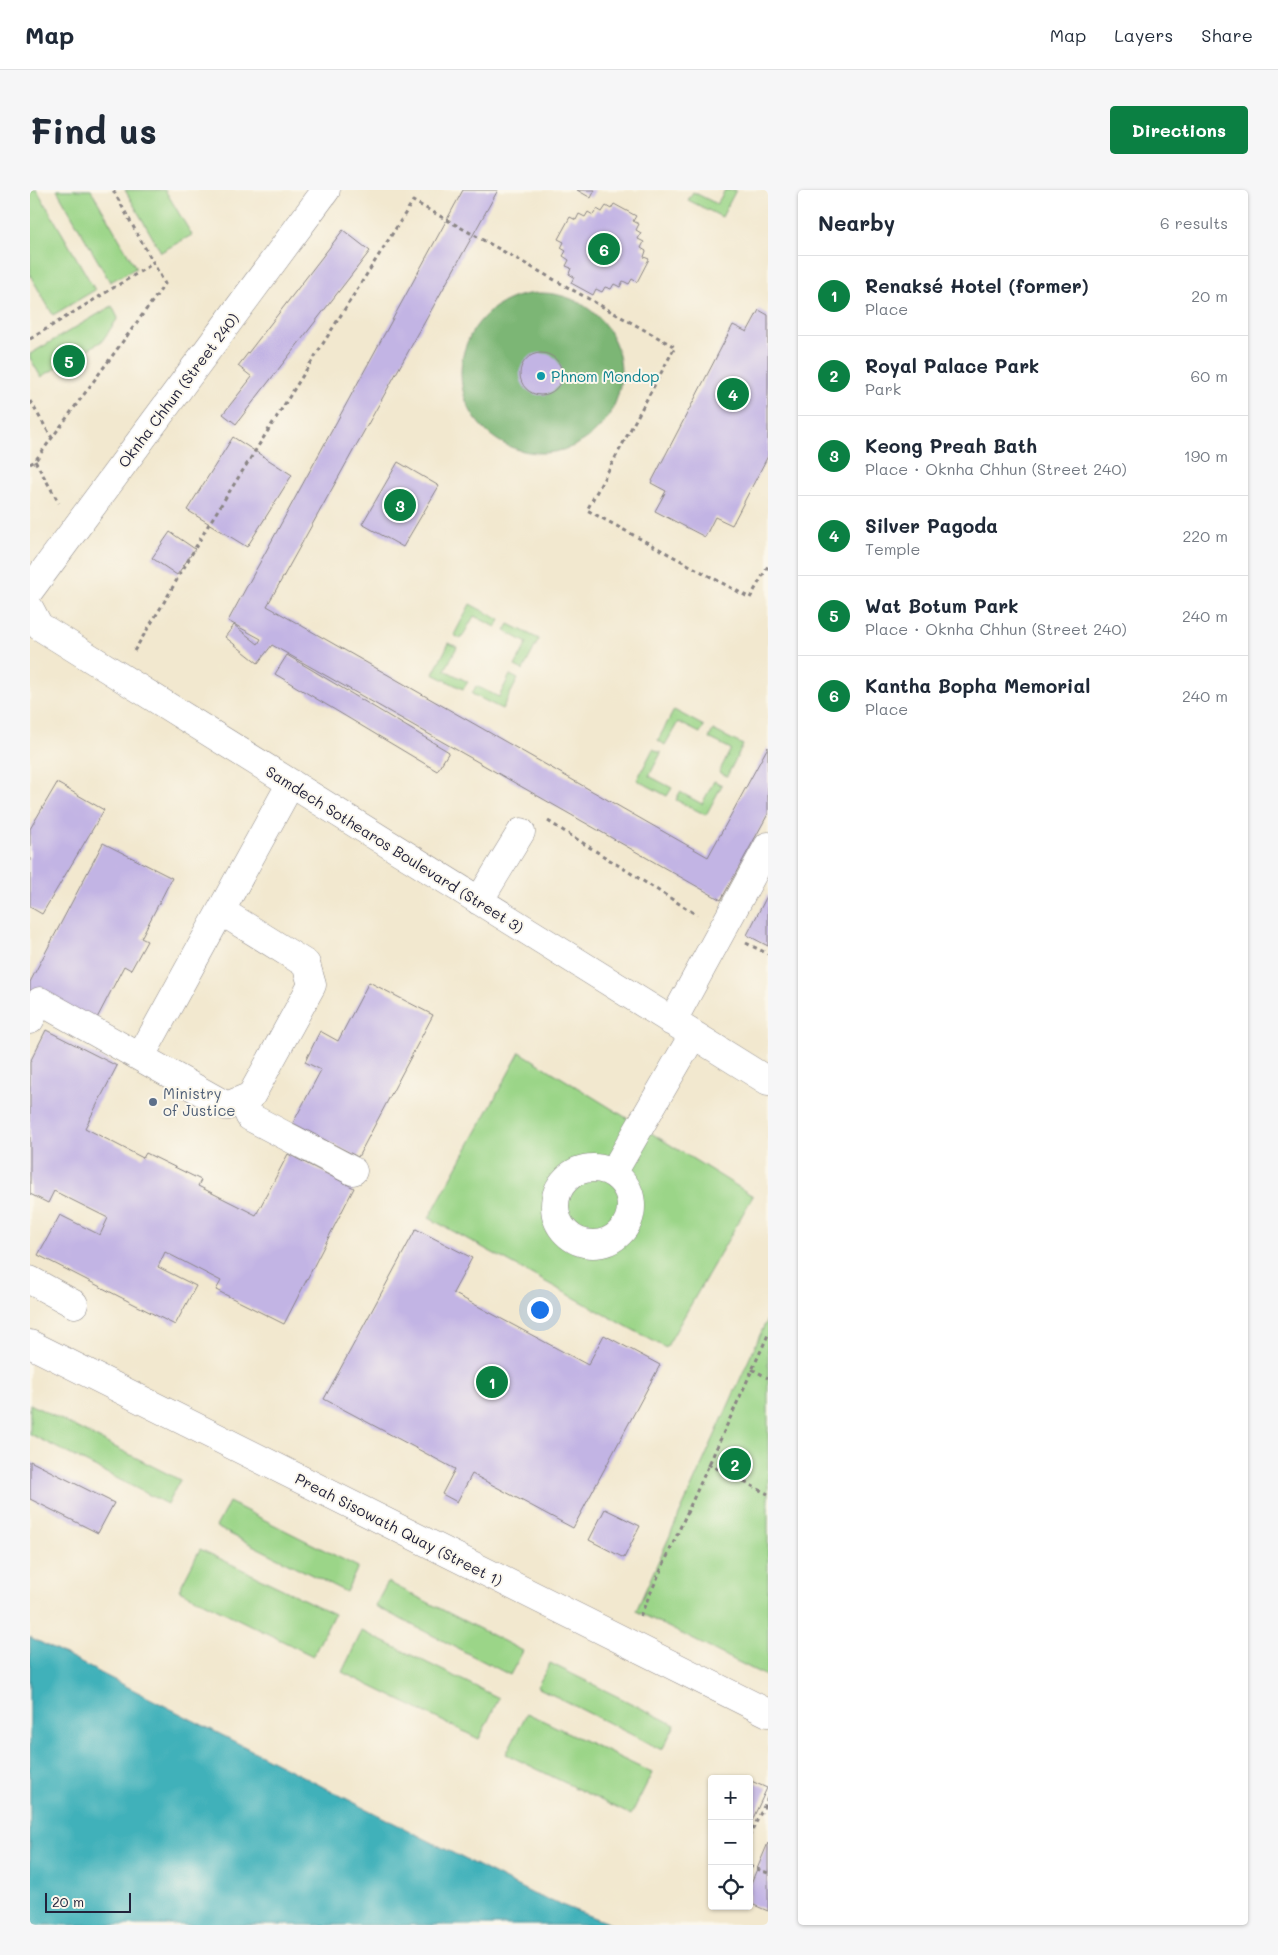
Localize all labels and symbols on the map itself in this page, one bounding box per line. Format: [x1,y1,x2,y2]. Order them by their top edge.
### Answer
pin: 6 [588,230,620,268]
street label: Oknha Chhun (Street 240) [113,309,243,471]
pin: 5 [53,342,85,380]
place label: Phnom Mondop [551,366,659,386]
marker: Phnom Mondop [535,370,547,382]
pin: 4 [717,375,749,413]
pin: 3 [384,486,416,524]
street label: Samdech Sothearos Boulevard (Street 3) [262,761,528,937]
place label: Ministry of Justice [163,1083,236,1120]
marker: Ministry of Justice [147,1096,159,1108]
your location [527,1297,553,1323]
pin: 1 [476,1363,508,1401]
pin: 2 [719,1445,751,1483]
street label: Preah Sisowath Quay (Street 1) [292,1468,506,1590]
scale bar [45,1890,131,1913]

